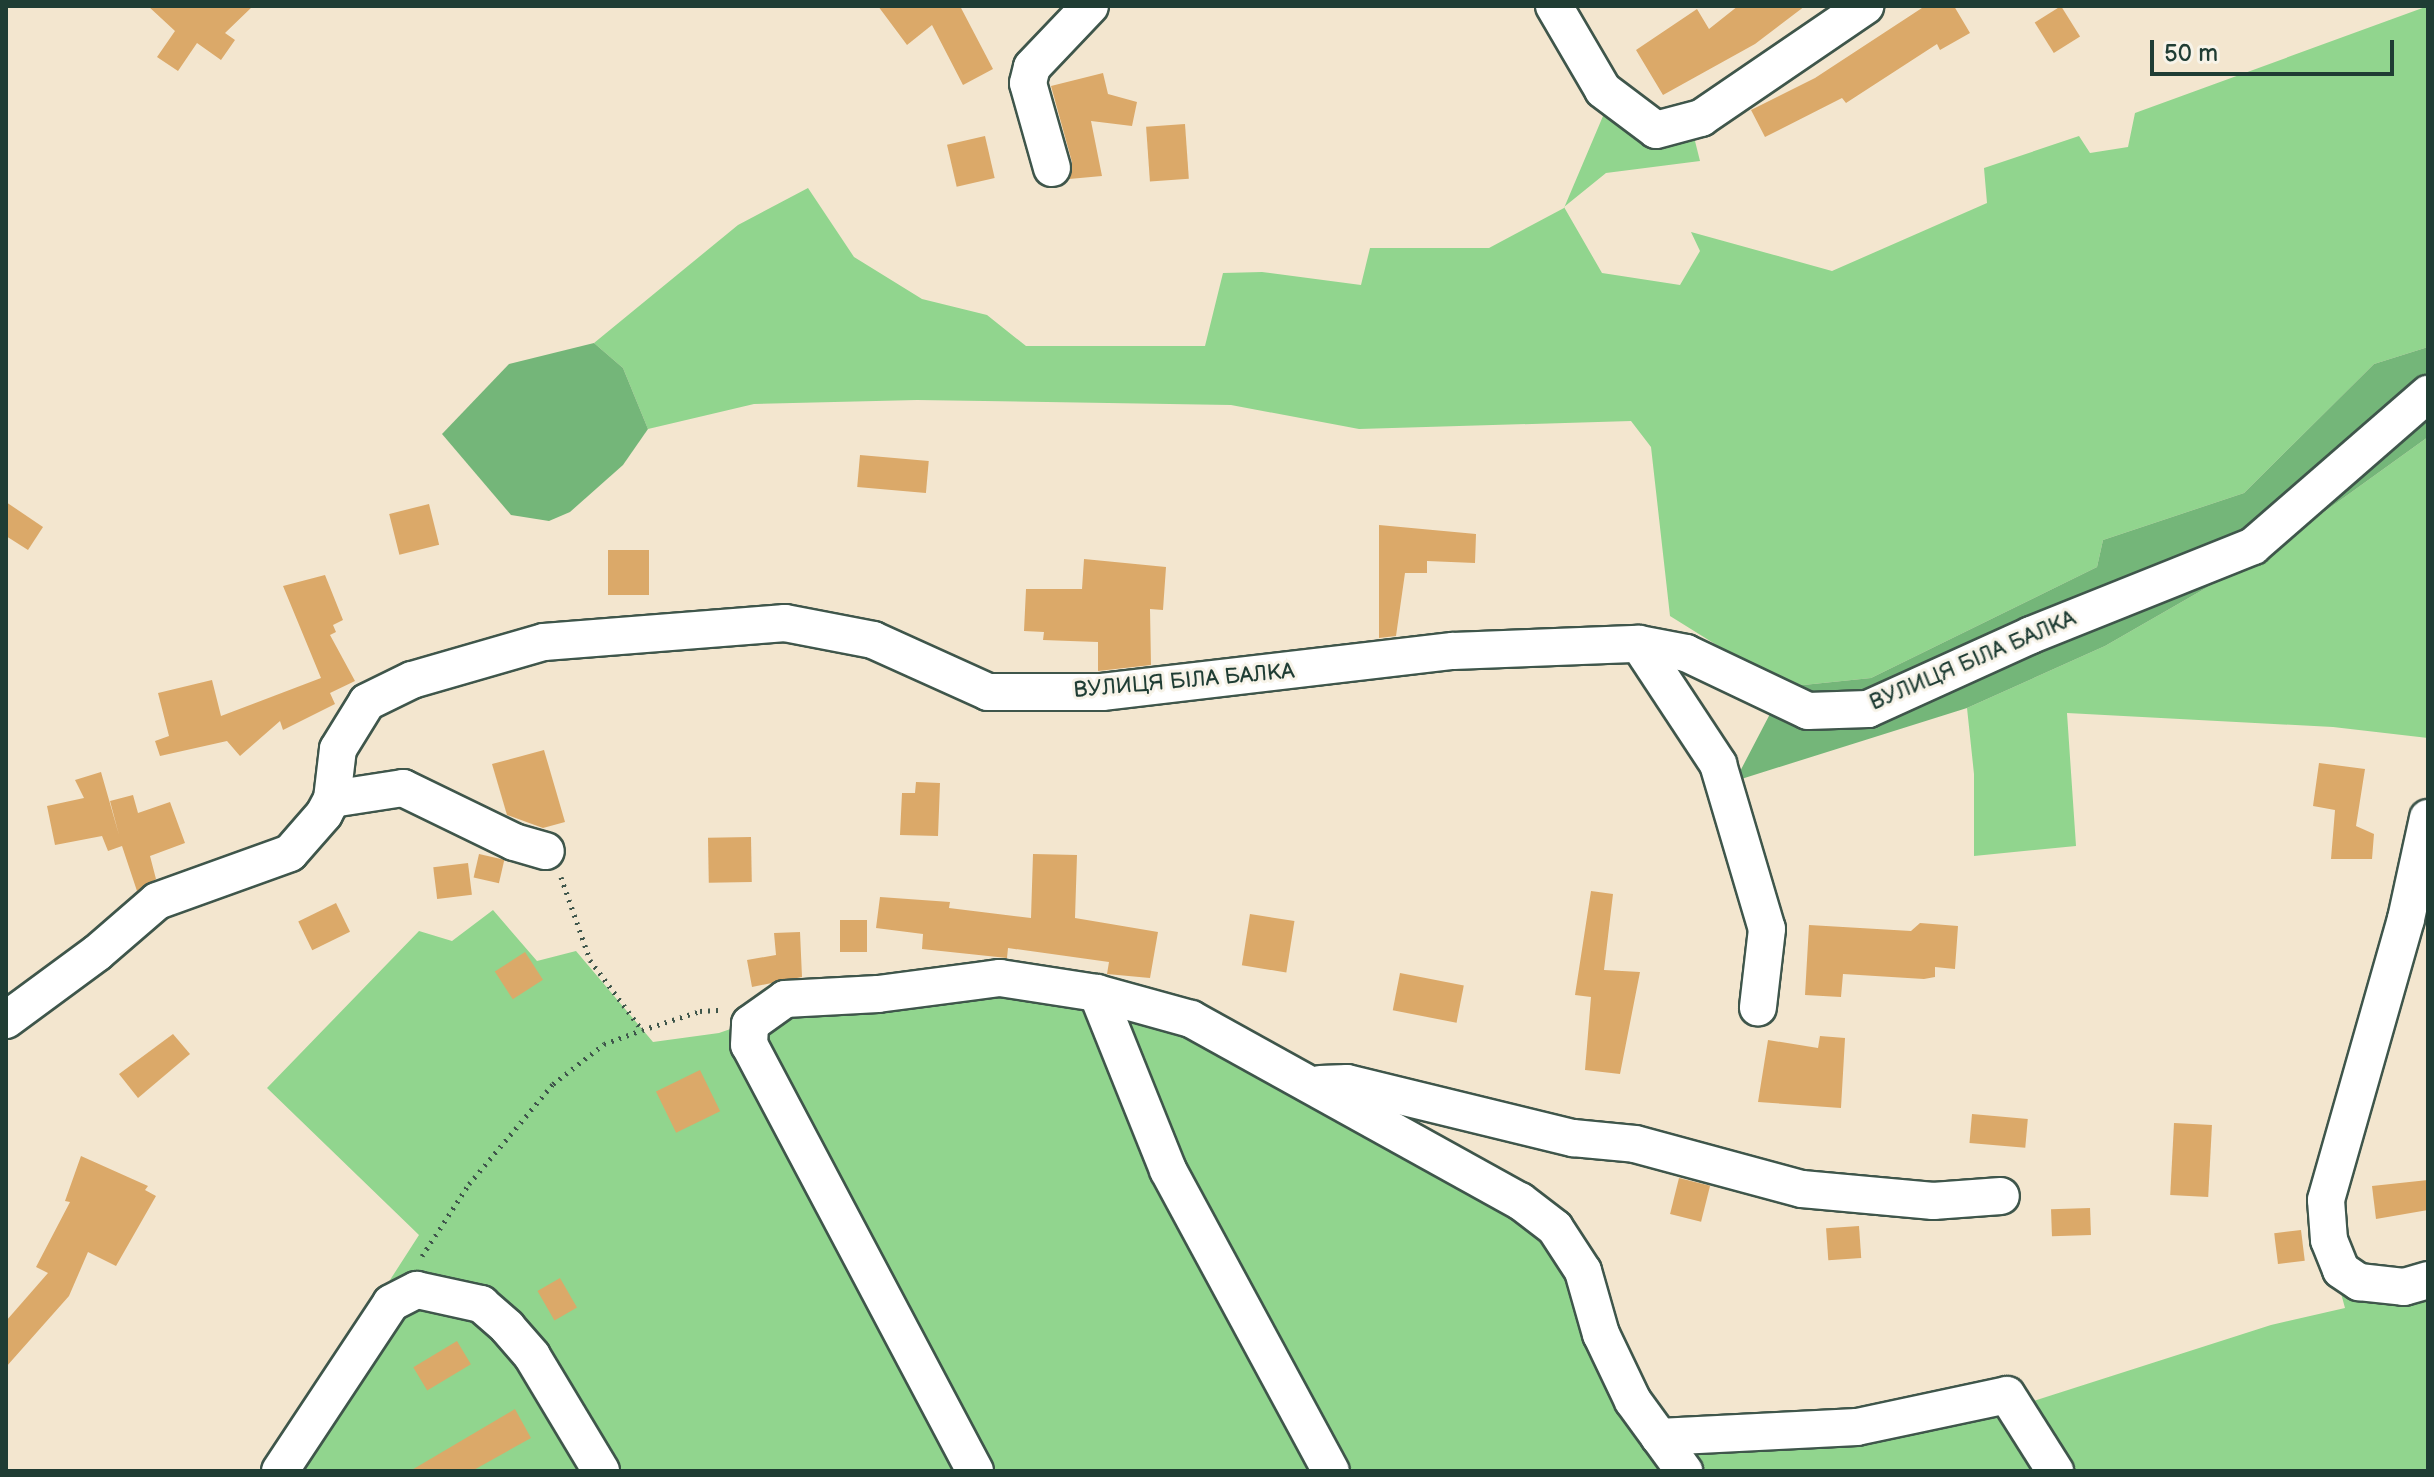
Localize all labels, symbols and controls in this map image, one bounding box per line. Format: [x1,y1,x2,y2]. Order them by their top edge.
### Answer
scale bar [2154,24,2398,74]
text: 50 m [2164,39,2218,68]
street label: ВУЛИЦЯ БІЛА БАЛКА [1866,606,2080,716]
street label: ВУЛИЦЯ БІЛА БАЛКА [1072,658,1296,704]

